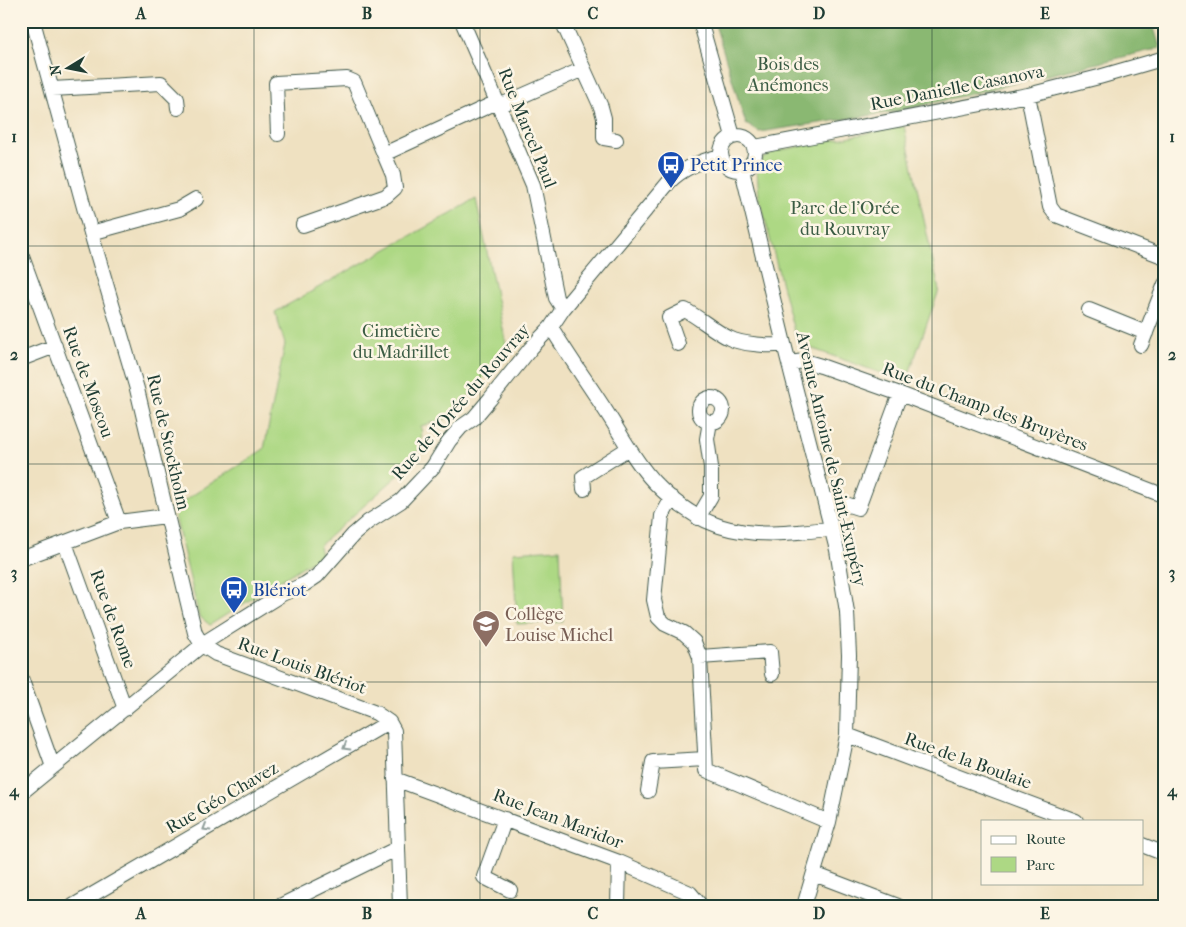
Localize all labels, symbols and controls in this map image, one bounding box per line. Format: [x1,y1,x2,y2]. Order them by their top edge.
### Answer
text: A [135,4,147,23]
text: B [362,4,372,23]
text: C [588,4,599,23]
text: D [813,4,825,23]
text: E [1040,4,1050,23]
north arrow [42,42,92,92]
park label: Bois des Anémones [747,54,829,96]
street label: Rue Danielle Casanova [868,61,1046,115]
text: N [46,63,65,77]
street label: Rue Marcel Paul [493,65,561,191]
text: 1 [11,127,17,146]
text: 1 [1169,127,1175,146]
bus stop icon: Petit Prince [656,150,686,189]
place label: Petit Prince [690,155,782,176]
park label: Parc de l'Orée du Rouvray [790,198,900,240]
street label: Rue de l'Orée du Rouvray [387,318,536,485]
park label: Cimetière du Madrillet [353,321,450,363]
street label: Rue de Moscou [58,323,118,441]
street label: Avenue Antoine de Saint-Exupéry [791,328,871,590]
text: 2 [10,345,18,364]
text: 2 [1168,345,1176,364]
street label: Rue du Champ des Bruyères [879,358,1091,456]
street label: Rue de Stockholm [142,372,194,512]
text: 3 [11,563,17,583]
text: 3 [1169,563,1175,583]
street label: Rue de Rome [85,567,141,671]
bus stop icon: Blériot [219,575,249,614]
place label: Blériot [253,580,307,601]
place label: Collège Louise Michel [505,604,613,646]
school or university icon: Collège Louise Michel [471,609,501,648]
street label: Rue Louis Blériot [235,633,370,699]
street label: Rue de la Boulaie [902,728,1034,794]
one-way arrow [343,740,352,750]
street label: Rue Géo Chavez [162,757,282,839]
text: 4 [8,781,20,801]
text: 4 [1166,781,1178,801]
street label: Rue Jean Maridor [490,785,626,854]
legend [981,820,1144,884]
one-way arrow [203,822,212,832]
text: Route [1026,830,1066,848]
text: Parc [1026,856,1055,874]
text: A [135,904,147,923]
text: B [362,904,372,923]
text: C [588,904,599,923]
text: D [813,904,825,923]
text: E [1040,904,1050,923]

